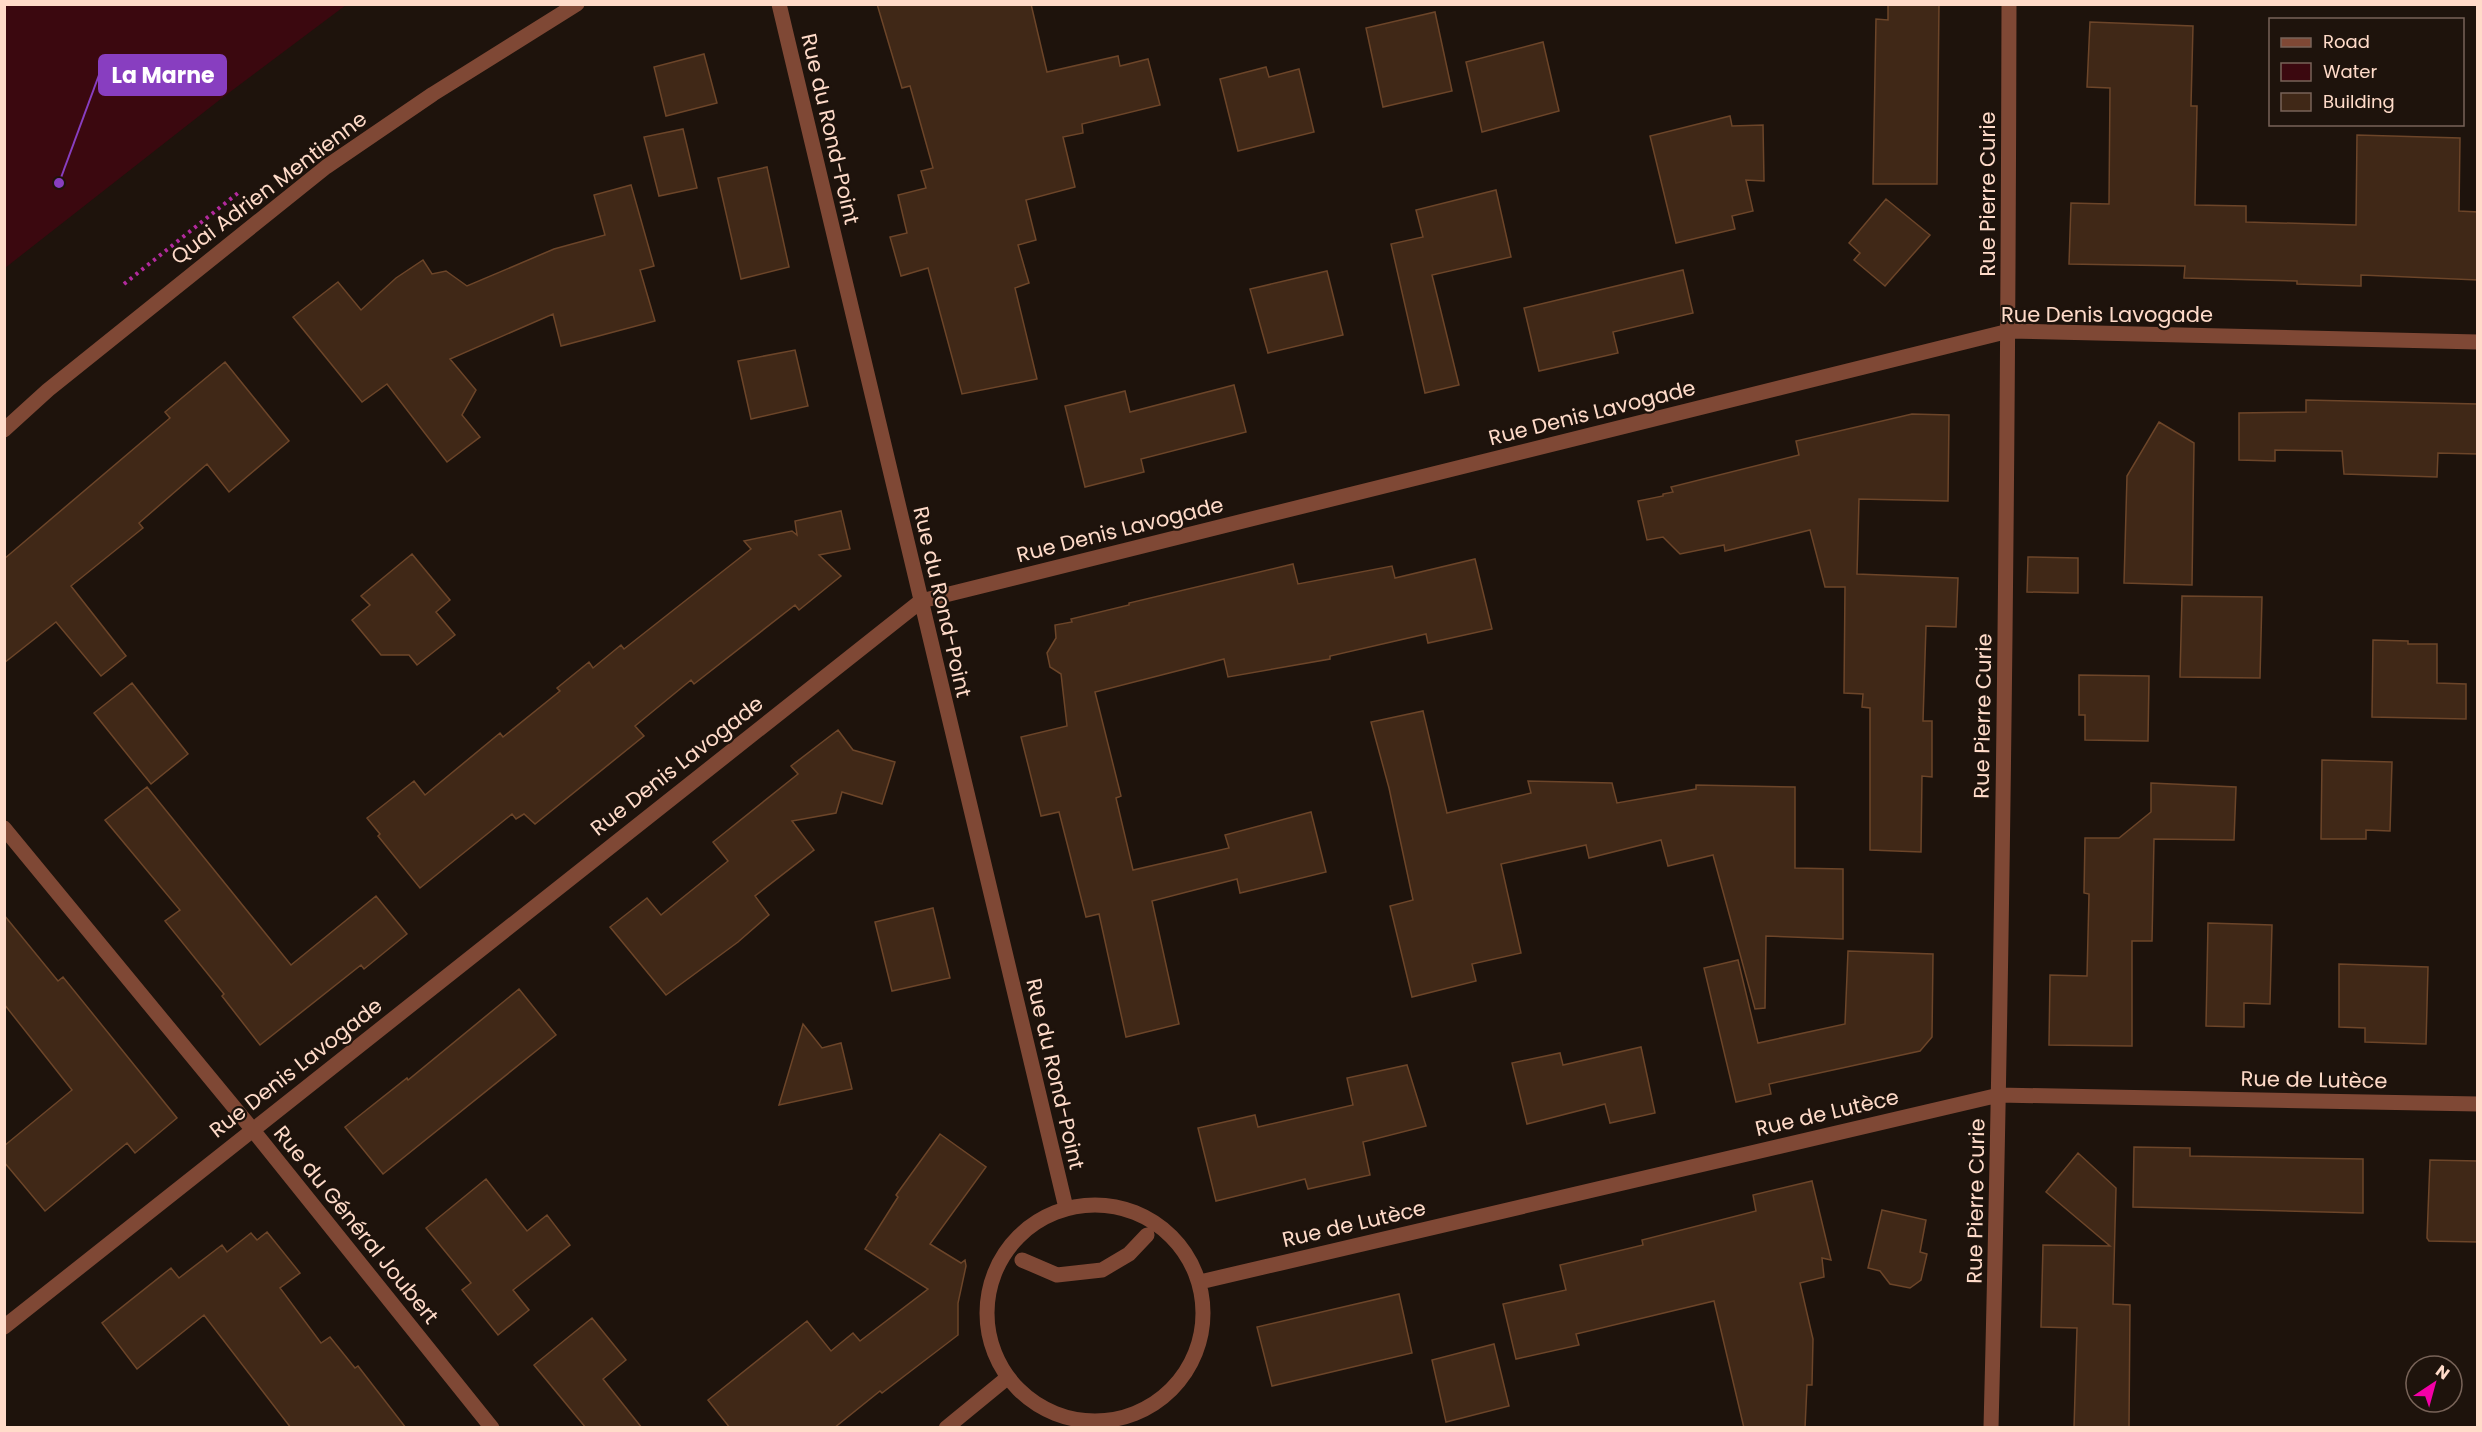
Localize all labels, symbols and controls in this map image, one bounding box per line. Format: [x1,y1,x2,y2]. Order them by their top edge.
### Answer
legend [2269,18,2464,126]
text: Road [2323,29,2370,54]
street label: Rue du Rond-Point [794,30,867,227]
callout: La Marne [99,55,226,95]
text: Water [2323,59,2377,84]
text: La Marne [111,60,215,91]
text: Building [2323,89,2395,114]
street label: Quai Adrien Mentienne [165,104,373,271]
street label: Rue Pierre Curie [1973,111,2002,277]
street label: Rue Denis Lavogade [2001,300,2213,329]
street label: Rue Denis Lavogade [1486,373,1698,452]
street label: Rue Denis Lavogade [1014,490,1226,569]
street label: Rue du Rond-Point [906,503,979,700]
street label: Rue Pierre Curie [1967,633,1998,799]
street label: Rue Denis Lavogade [584,689,769,842]
street label: Rue du Rond-Point [1019,975,1092,1172]
street label: Rue Denis Lavogade [203,991,388,1144]
street label: Rue de Lutèce [2240,1064,2388,1095]
street label: Rue de Lutèce [1752,1082,1902,1143]
street label: Rue Pierre Curie [1960,1118,1991,1284]
street label: Rue du Général Joubert [267,1119,446,1330]
street label: Rue de Lutèce [1279,1193,1429,1254]
north arrow [2404,1354,2464,1414]
text: N [2431,1359,2454,1385]

